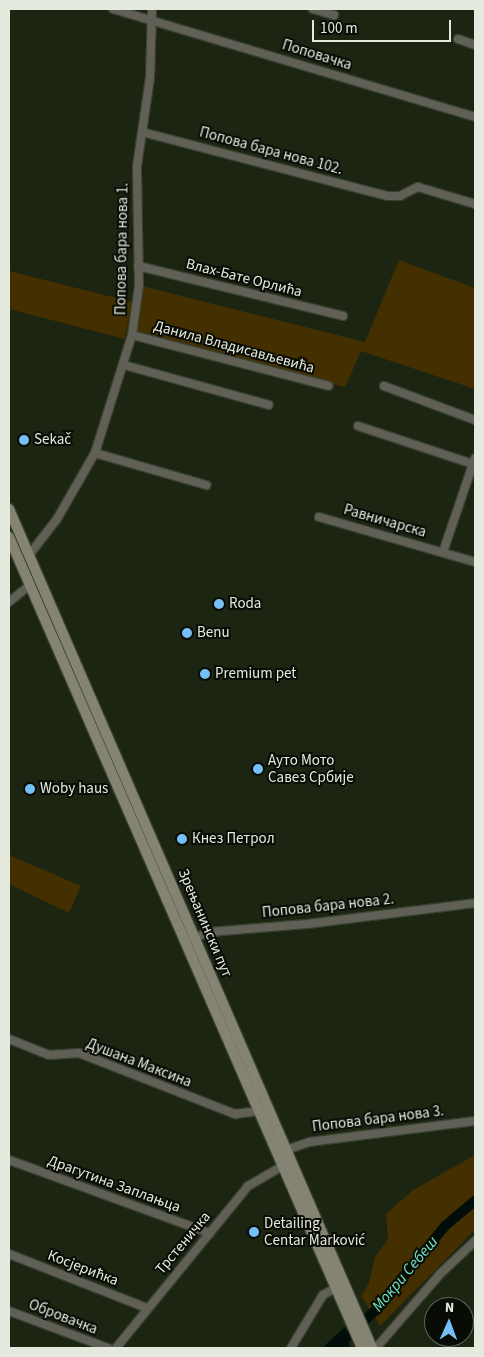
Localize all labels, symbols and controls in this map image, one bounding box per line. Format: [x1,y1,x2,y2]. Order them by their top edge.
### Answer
scale bar [314,10,453,42]
text: 100 m [320,18,358,39]
street label: Поповачка [280,36,354,74]
street label: Попова бара нова 102. [197,123,345,179]
street label: Попова бара нова 1. [112,183,132,315]
street label: Влах-Бате Орлића [184,255,304,301]
street label: Данила Владисављевића [152,317,316,377]
place label: Sekač [34,431,71,449]
marker: Sekač [18,434,30,446]
street label: Равничарска [342,501,428,541]
place label: Roda [229,595,261,613]
marker: Roda [213,598,225,610]
place label: Benu [197,624,230,642]
marker: Benu [181,627,193,639]
place label: Premium pet [215,665,296,683]
marker: Premium pet [199,668,211,680]
place label: Ауто Мото Савез Србије [268,751,354,786]
marker: Ауто Мото Савез Србије [252,763,264,775]
place label: Woby haus [40,780,108,798]
marker: Woby haus [24,783,36,795]
place label: Кнез Петрол [192,830,275,848]
marker: Кнез Петрол [176,833,188,845]
street label: Зрењанински пут [174,866,236,980]
street label: Попова бара нова 2. [261,890,395,922]
street label: Душана Максина [84,1035,194,1091]
street label: Попова бара нова 3. [311,1102,445,1136]
street label: Драгутина Заплањца [45,1152,183,1216]
street label: Трстеничка [152,1208,214,1278]
place label: Detailing Centar Marković [264,1214,365,1249]
marker: Detailing Centar Marković [248,1226,260,1238]
water label: Мокри Себеш [368,1232,442,1316]
street label: Косјерићка [45,1246,121,1290]
street label: Обровачка [26,1296,100,1338]
north arrow [424,1297,474,1347]
text: N [444,1298,454,1318]

